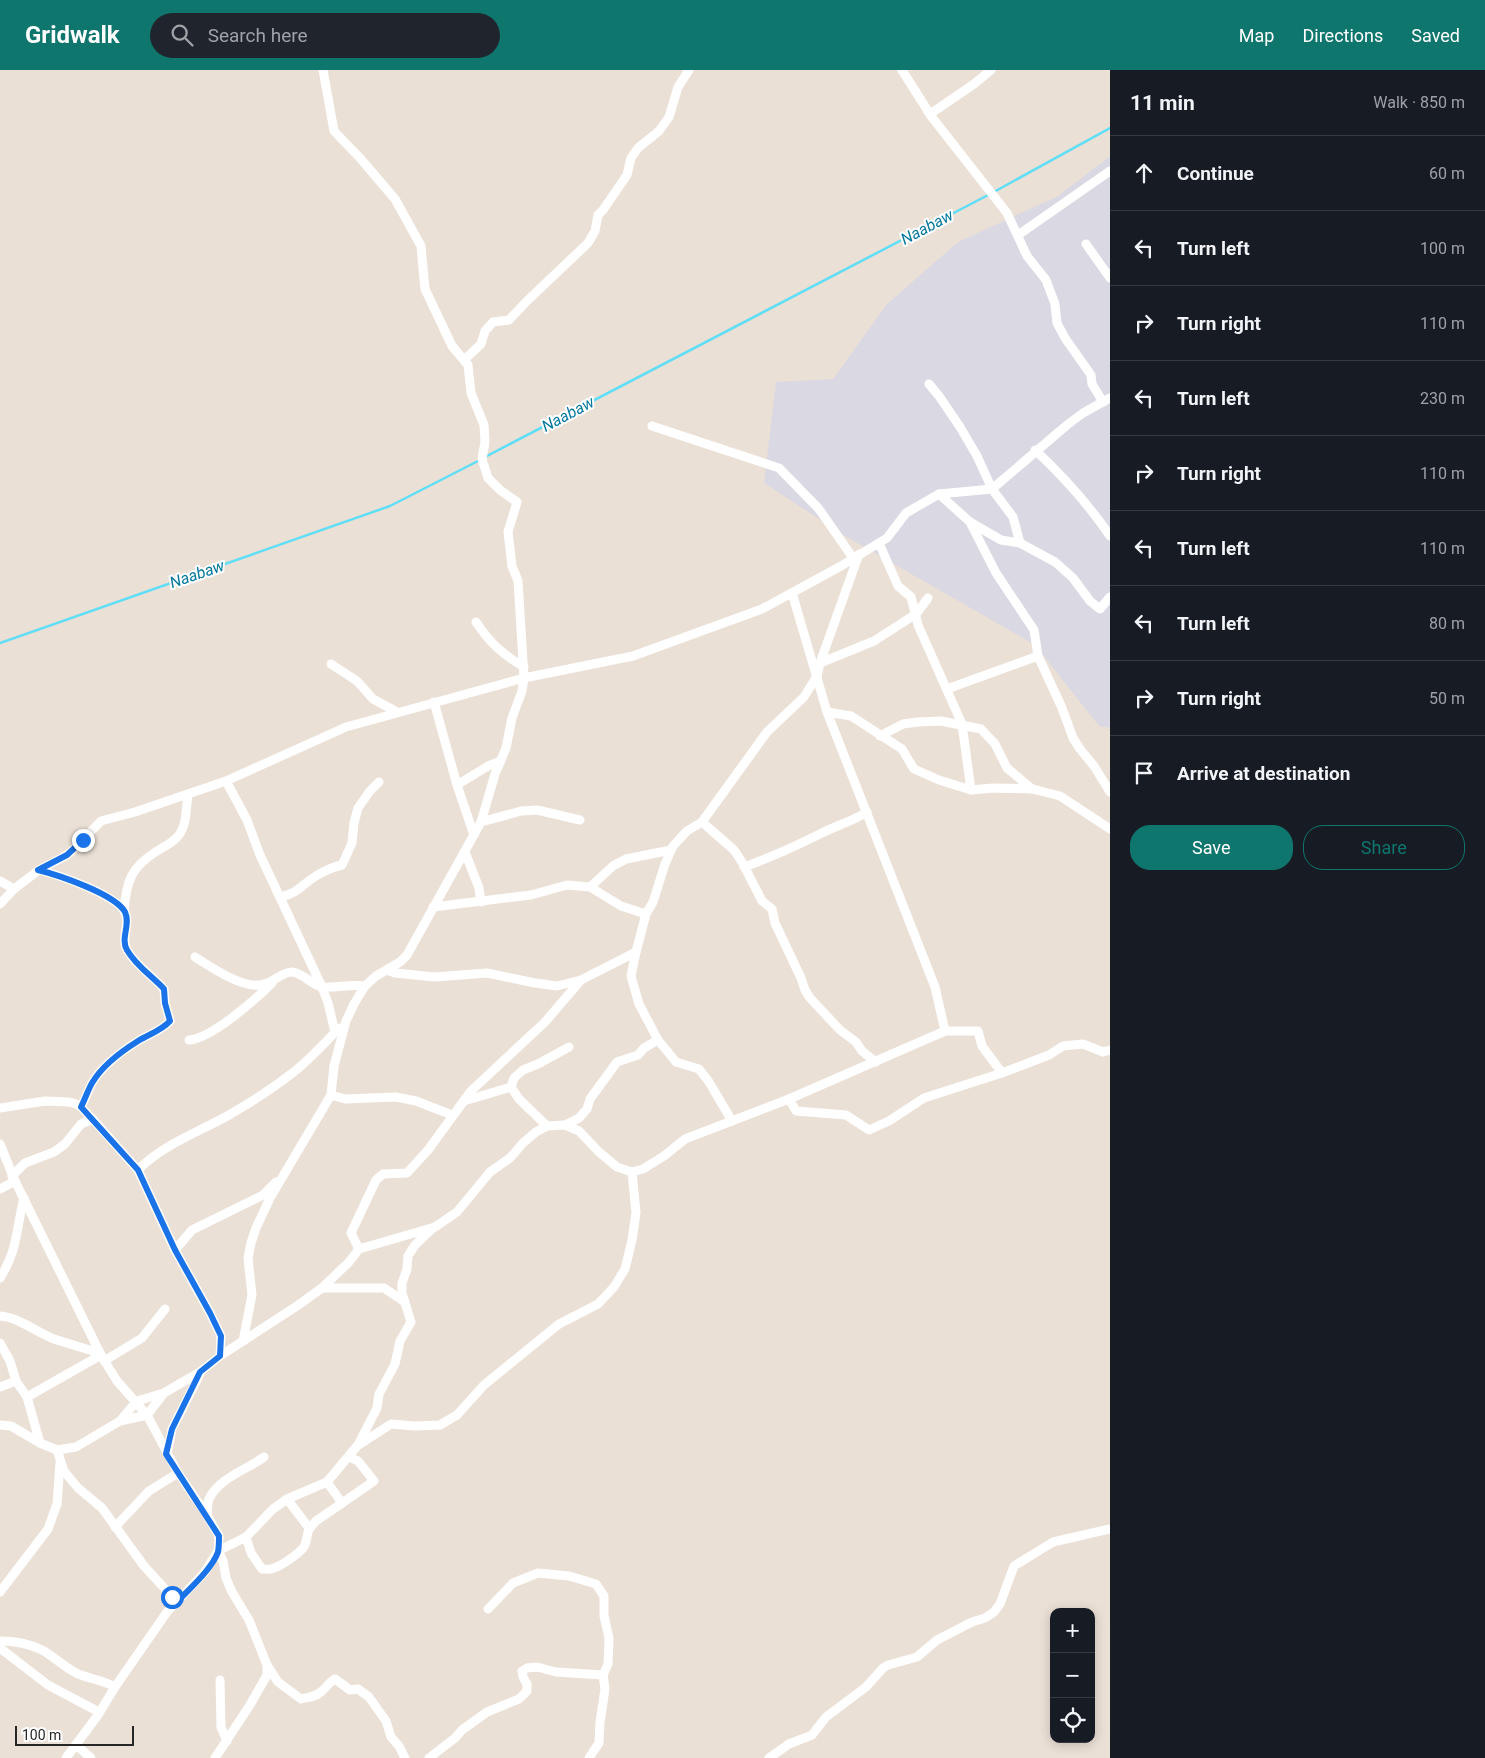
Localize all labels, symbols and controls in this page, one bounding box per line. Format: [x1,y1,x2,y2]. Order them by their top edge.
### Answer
search box [150,13,500,58]
text: Gridwalk [25,21,120,49]
icon: search [168,21,196,49]
text: Search here [208,24,308,47]
text: Map [1239,25,1274,46]
text: Directions [1302,25,1383,46]
text: Saved [1411,25,1460,46]
text: 11 min [1130,91,1195,115]
text: Walk · 850 m [1373,93,1465,112]
icon: ahead [1130,159,1158,187]
text: Continue [1177,162,1254,185]
text: 60 m [1429,164,1465,183]
water label: Naabaw [897,205,957,249]
icon: left [1130,234,1158,262]
text: Turn left [1177,237,1250,260]
text: 100 m [1420,239,1465,258]
icon: right [1130,309,1158,337]
text: Turn right [1177,312,1261,335]
text: 110 m [1420,314,1465,333]
icon: left [1130,384,1158,412]
text: Turn left [1177,387,1250,410]
text: 230 m [1420,389,1465,408]
water label: Naabaw [538,392,598,436]
icon: right [1130,459,1158,487]
text: Turn right [1177,462,1261,485]
text: 110 m [1420,464,1465,483]
icon: left [1130,534,1158,562]
text: Turn left [1177,537,1250,560]
text: 110 m [1420,539,1465,558]
water label: Naabaw [167,556,227,592]
icon: left [1130,609,1158,637]
text: Turn left [1177,612,1250,635]
text: 80 m [1429,614,1465,633]
icon: right [1130,684,1158,712]
text: Turn right [1177,687,1261,710]
text: 50 m [1429,689,1465,708]
icon: arrive [1130,759,1158,787]
text: Arrive at destination [1177,762,1350,785]
button: Save [1130,825,1293,870]
button: Share [1303,825,1465,870]
route end [72,829,95,852]
route start [161,1586,184,1609]
map controls [1050,1608,1095,1743]
button: + [1050,1608,1095,1653]
button: − [1050,1653,1095,1698]
button: locate [1050,1698,1095,1743]
scale bar [15,1723,134,1746]
text: 100 m [22,1727,61,1743]

